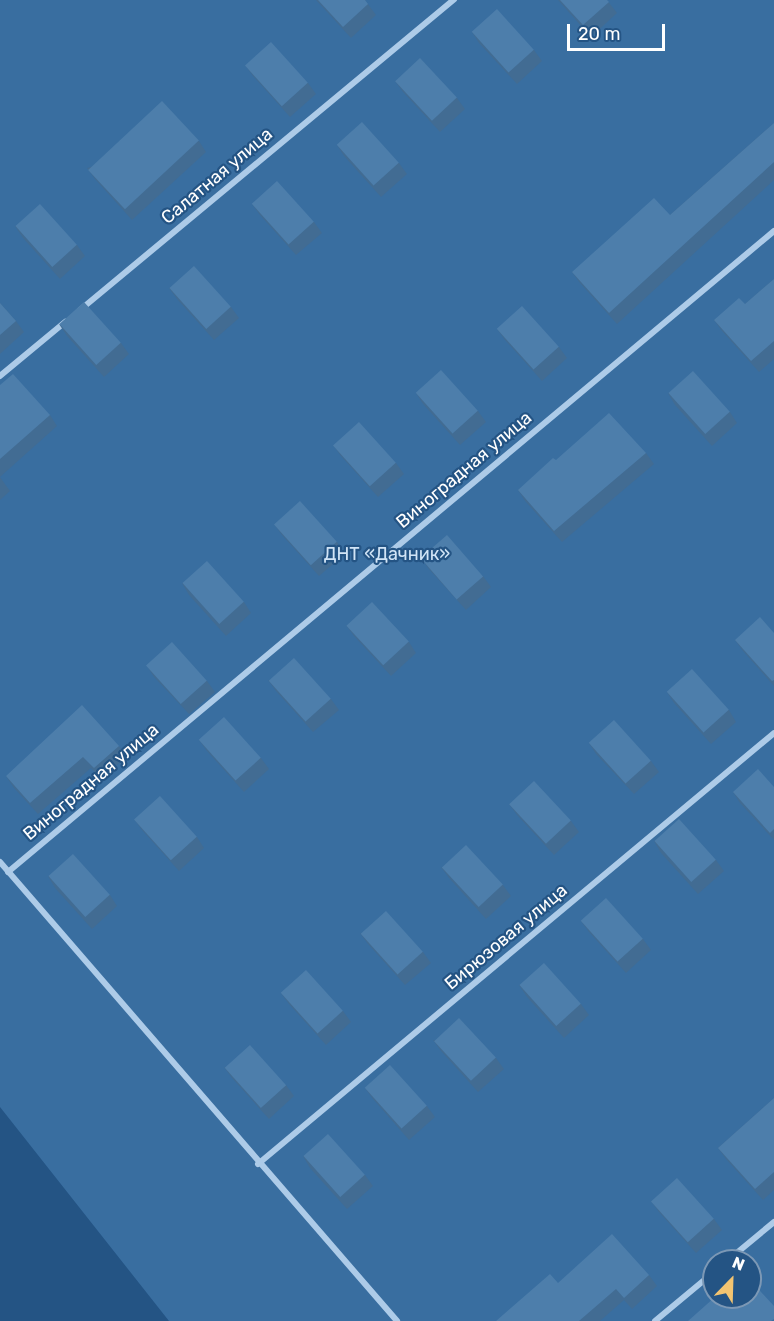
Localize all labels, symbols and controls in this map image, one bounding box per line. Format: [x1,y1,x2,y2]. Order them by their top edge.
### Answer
scale bar [570,12,668,50]
text: 20 m [578,23,620,45]
street label: Салатная улица [157,123,277,229]
street label: Виноградная улица [392,407,536,533]
park label: ДНТ «Дачник» [324,543,450,565]
street label: Виноградная улица [19,719,163,845]
street label: Бирюзовая улица [440,880,572,994]
north arrow [702,1249,762,1309]
text: N [729,1253,747,1275]

